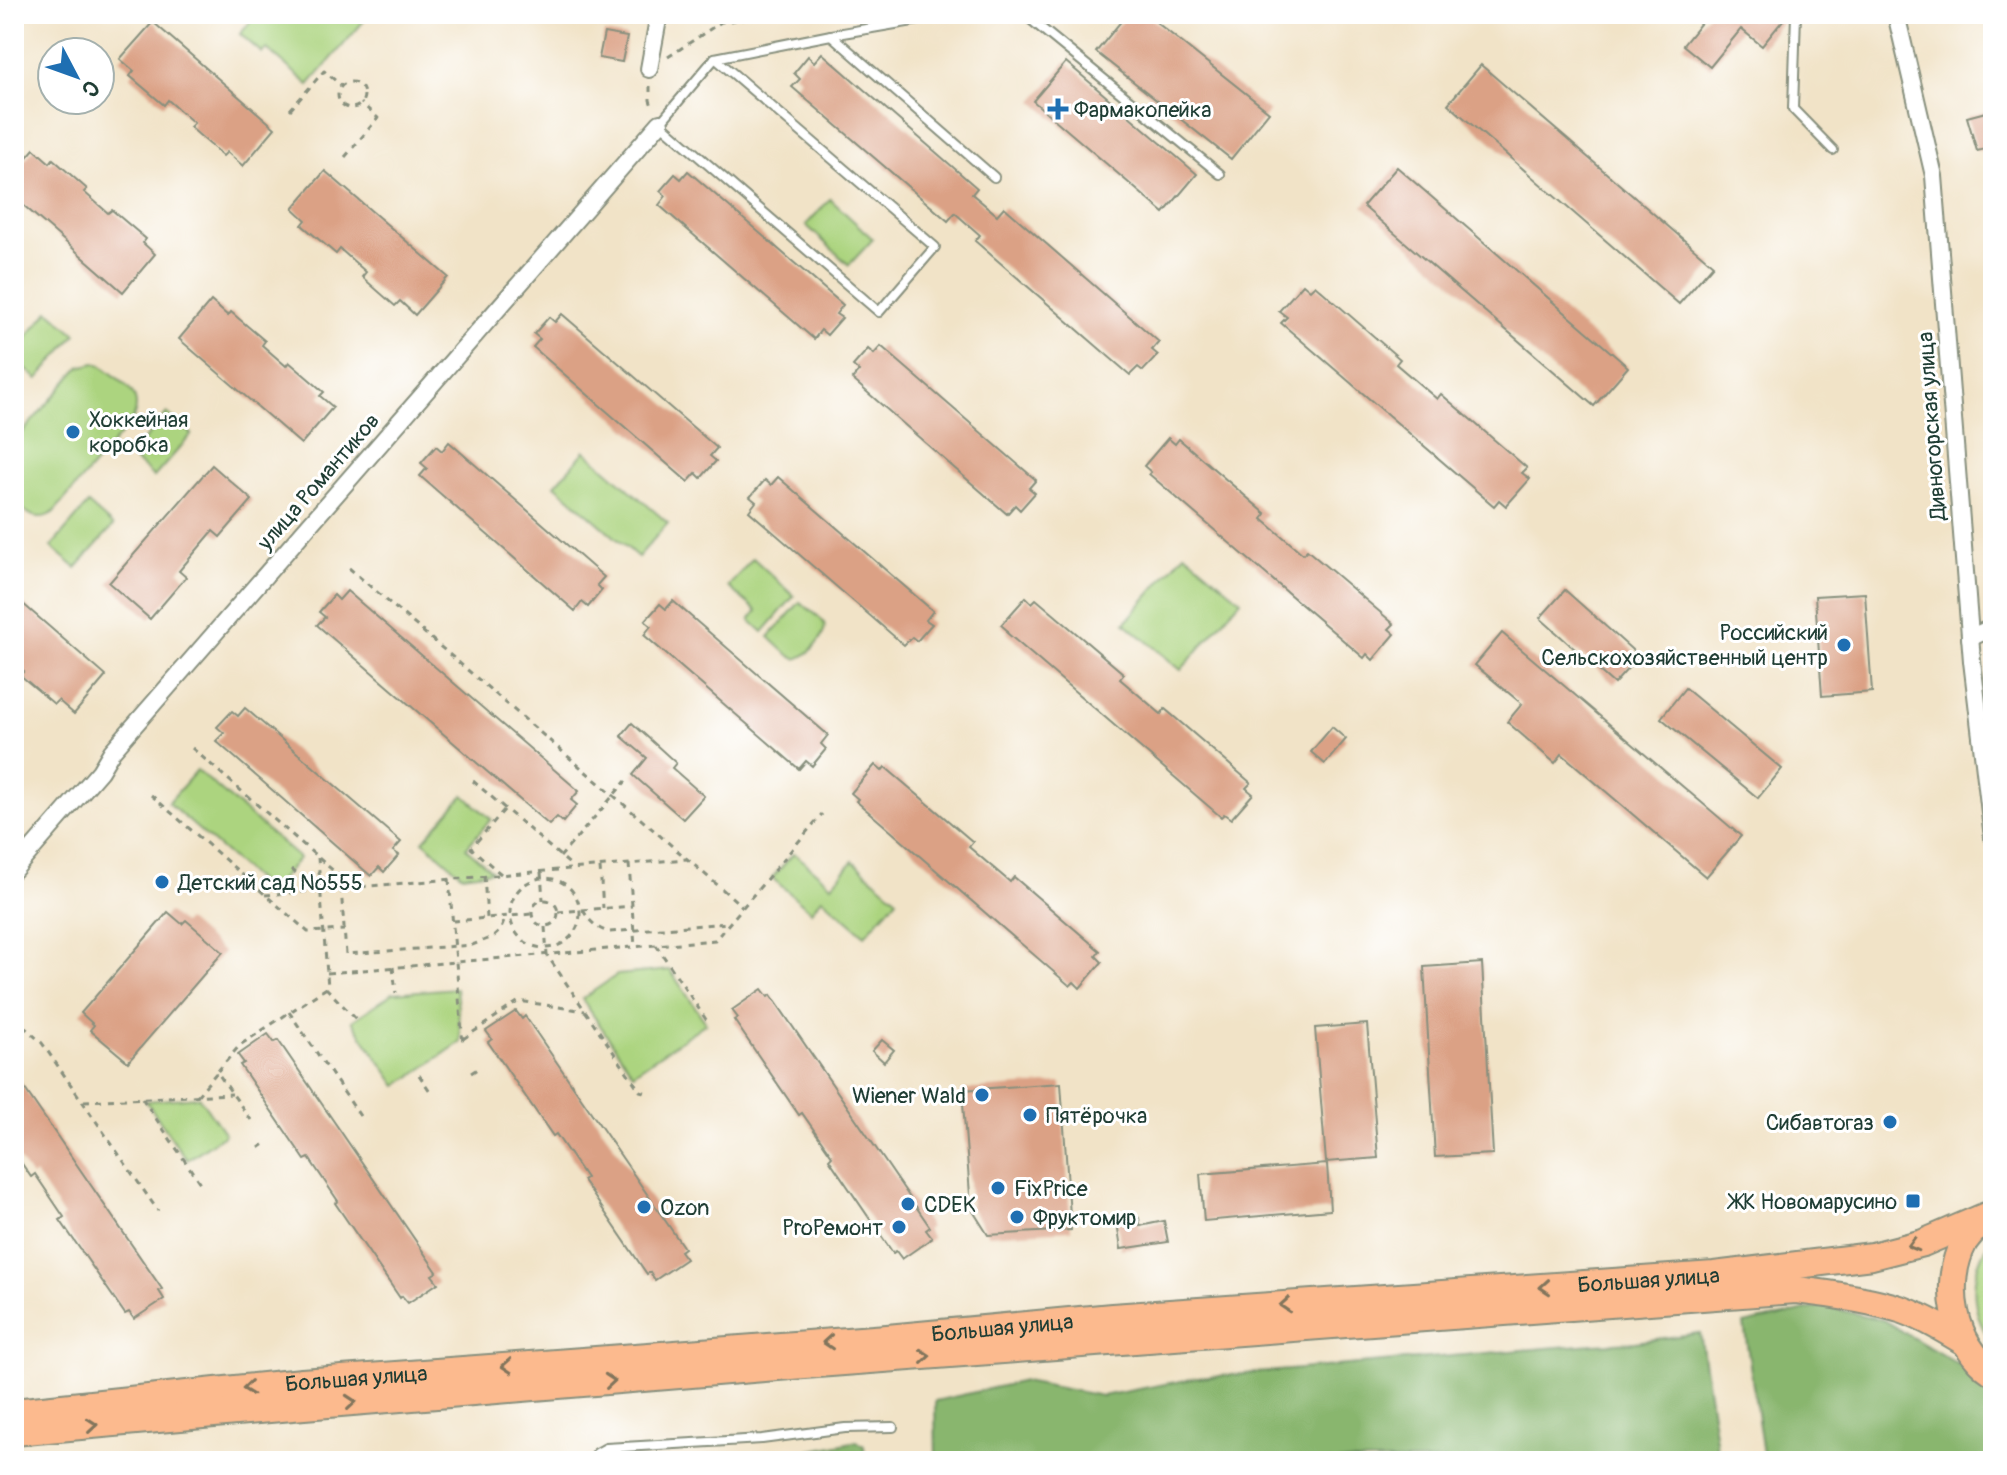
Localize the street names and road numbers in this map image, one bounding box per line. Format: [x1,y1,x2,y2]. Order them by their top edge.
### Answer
street label: Дивногорская улица [1911,331,1953,522]
street label: улица Романтиков [251,407,386,557]
street label: Большая улица [1577,1261,1721,1299]
street label: Большая улица [930,1308,1075,1349]
street label: Большая улица [284,1360,428,1399]

